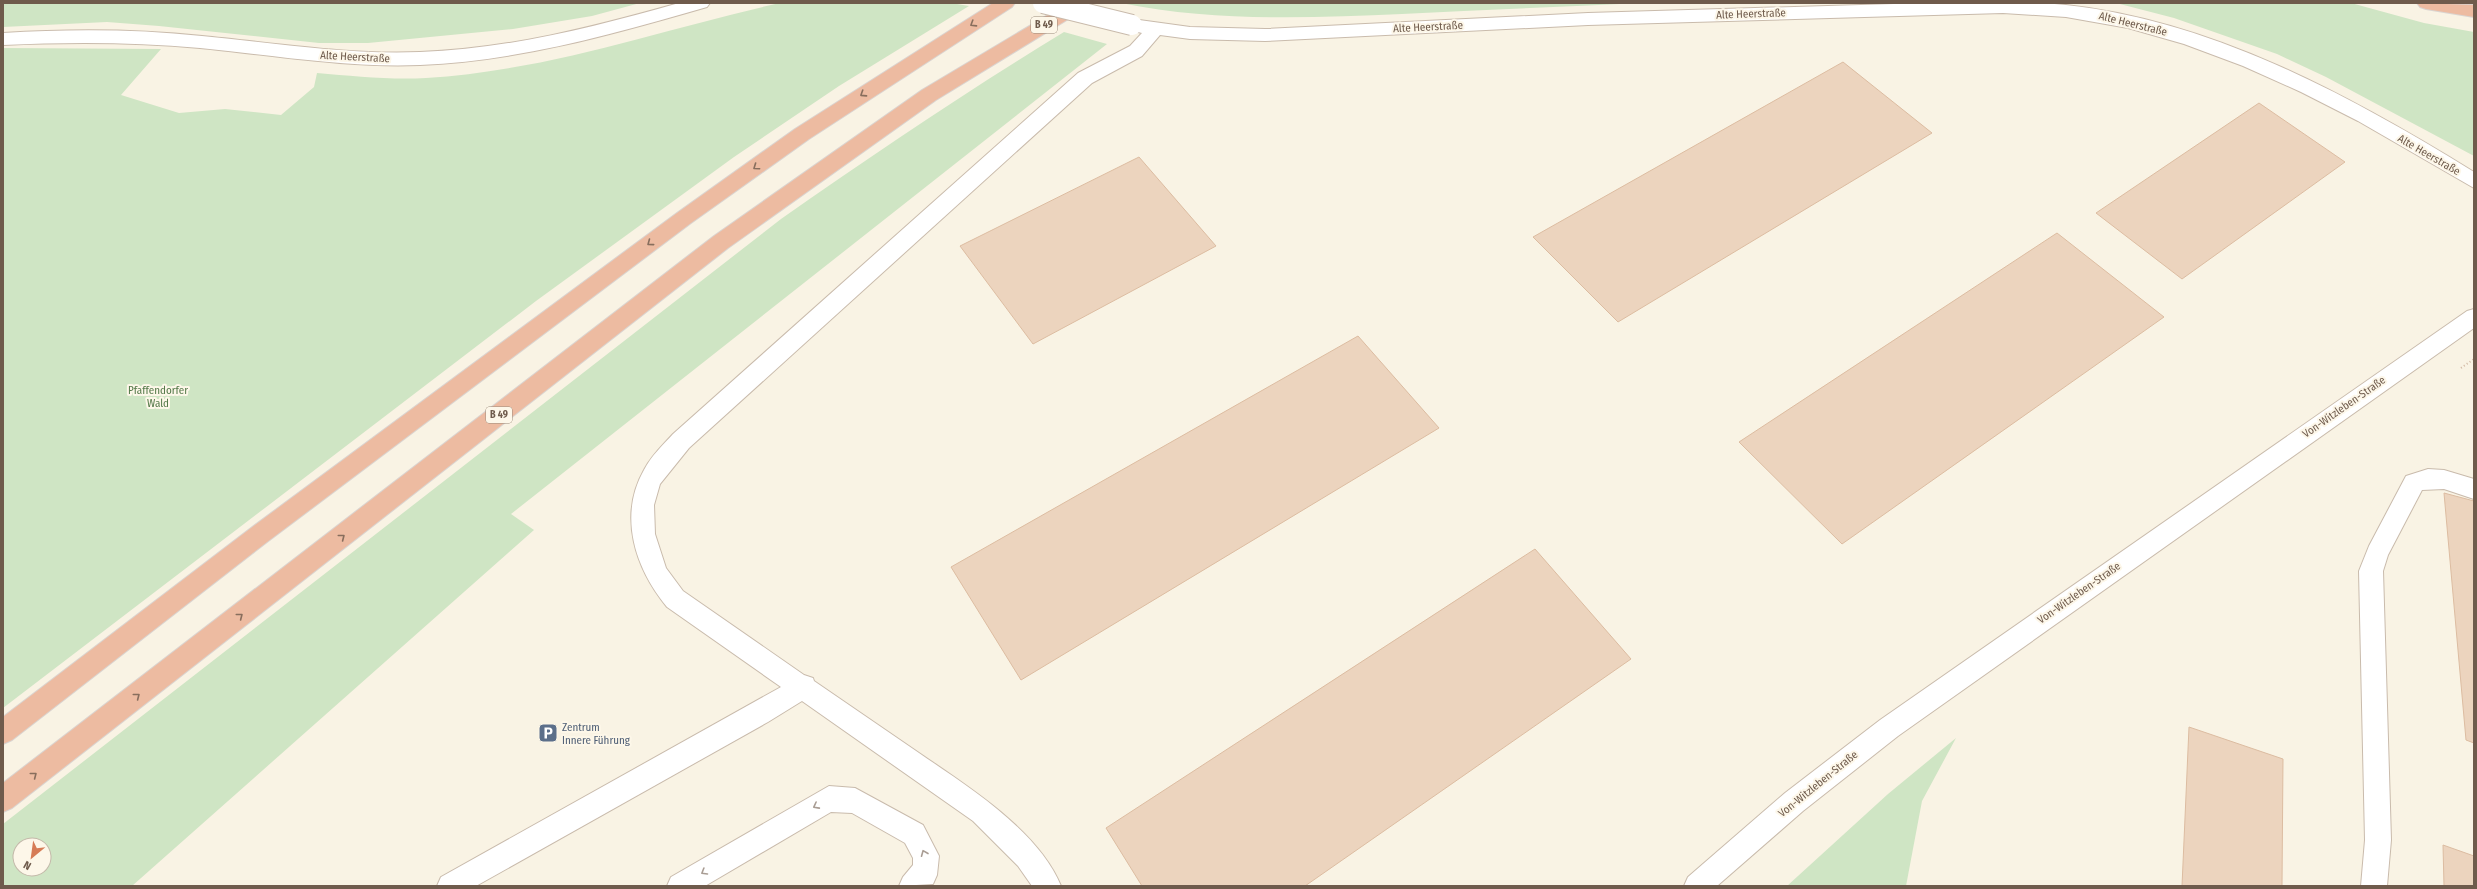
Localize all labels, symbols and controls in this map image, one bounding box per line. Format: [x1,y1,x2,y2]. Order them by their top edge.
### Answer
street label: Alte Heerstraße [1716,6,1786,22]
street label: Alte Heerstraße [2098,9,2168,39]
road number: B 49 [1031,17,1057,33]
one-way arrow [970,19,977,26]
street label: Alte Heerstraße [1393,19,1463,35]
street label: Alte Heerstraße [320,49,390,65]
one-way arrow [860,89,867,97]
street label: Alte Heerstraße [2395,132,2463,178]
one-way arrow [753,162,760,170]
one-way arrow [648,238,655,245]
street label: Von-Witzleben-Straße [2300,374,2388,440]
park label: Pfaffendorfer Wald [128,384,188,410]
road number: B 49 [486,407,512,423]
one-way arrow [338,534,345,541]
street label: Von-Witzleben-Straße [2035,560,2123,626]
one-way arrow [235,614,242,621]
one-way arrow [132,694,139,701]
place label: Zentrum Innere Führung [562,721,631,747]
parking icon: Zentrum Innere Führung [537,722,559,744]
street label: Von-Witzleben-Straße [1776,748,1860,820]
one-way arrow [29,773,36,780]
one-way arrow [813,801,820,808]
north arrow [12,837,52,877]
one-way arrow [920,850,928,857]
text: N [21,858,33,873]
one-way arrow [701,867,708,874]

